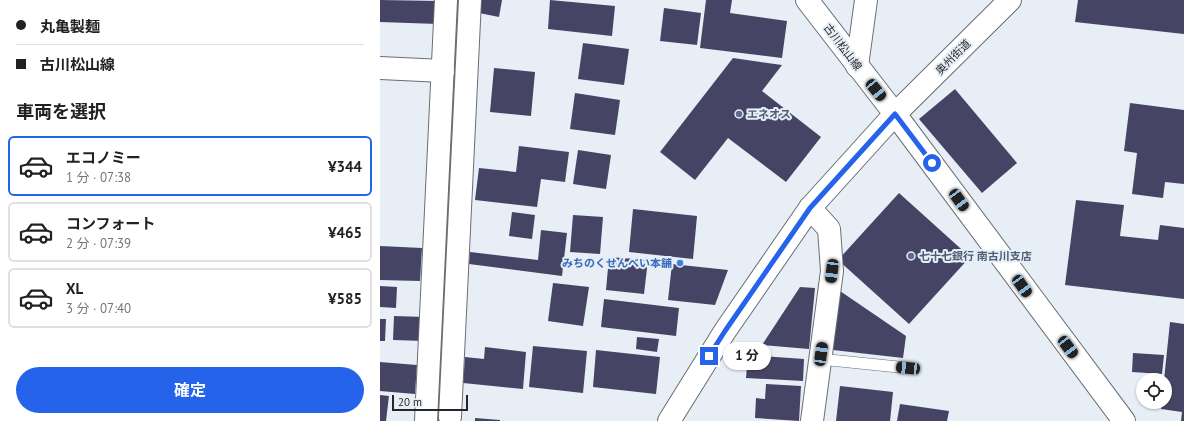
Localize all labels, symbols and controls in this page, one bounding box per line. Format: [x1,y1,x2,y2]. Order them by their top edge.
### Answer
text: 丸亀製麺 [40,17,100,36]
street label: 古川松山線 [821,21,865,73]
street label: 奥州街道 [932,36,974,78]
text: 古川松山線 [40,55,115,74]
car [864,77,888,103]
text: 車両を選択 [16,100,106,123]
place label: エネオス [747,107,791,121]
marker: エネオス [734,109,744,119]
icon: car [18,148,54,184]
text: エコノミー [66,148,141,167]
route start [923,154,941,172]
text: ¥344 [328,157,362,176]
text: 1 分 · 07:38 [66,169,131,186]
car [947,187,971,213]
icon: car [18,214,54,250]
text: コンフォート [66,214,156,233]
text: ¥465 [328,223,362,242]
text: 2 分 · 07:39 [66,235,131,252]
place label: 七十七銀行 南古川支店 [919,249,1032,263]
marker: 七十七銀行 南古川支店 [906,251,916,261]
place label: みちのくせんべい本舗 [562,256,672,270]
marker: みちのくせんべい本舗 [675,258,685,268]
car [825,258,839,284]
car [1010,273,1034,299]
text: XL [66,279,83,298]
icon: car [18,280,54,316]
text: ¥585 [328,289,362,308]
text: 3 分 · 07:40 [66,300,131,317]
car [1056,334,1080,360]
car [813,341,829,367]
callout: 1 分 [723,342,771,370]
route end [700,347,718,365]
text: 1 分 [735,347,759,364]
car [896,361,920,375]
button: 確定 [16,367,364,413]
map controls [1136,373,1172,409]
button: locate [1136,373,1172,409]
scale bar [392,393,468,412]
text: 20 m [398,395,422,409]

